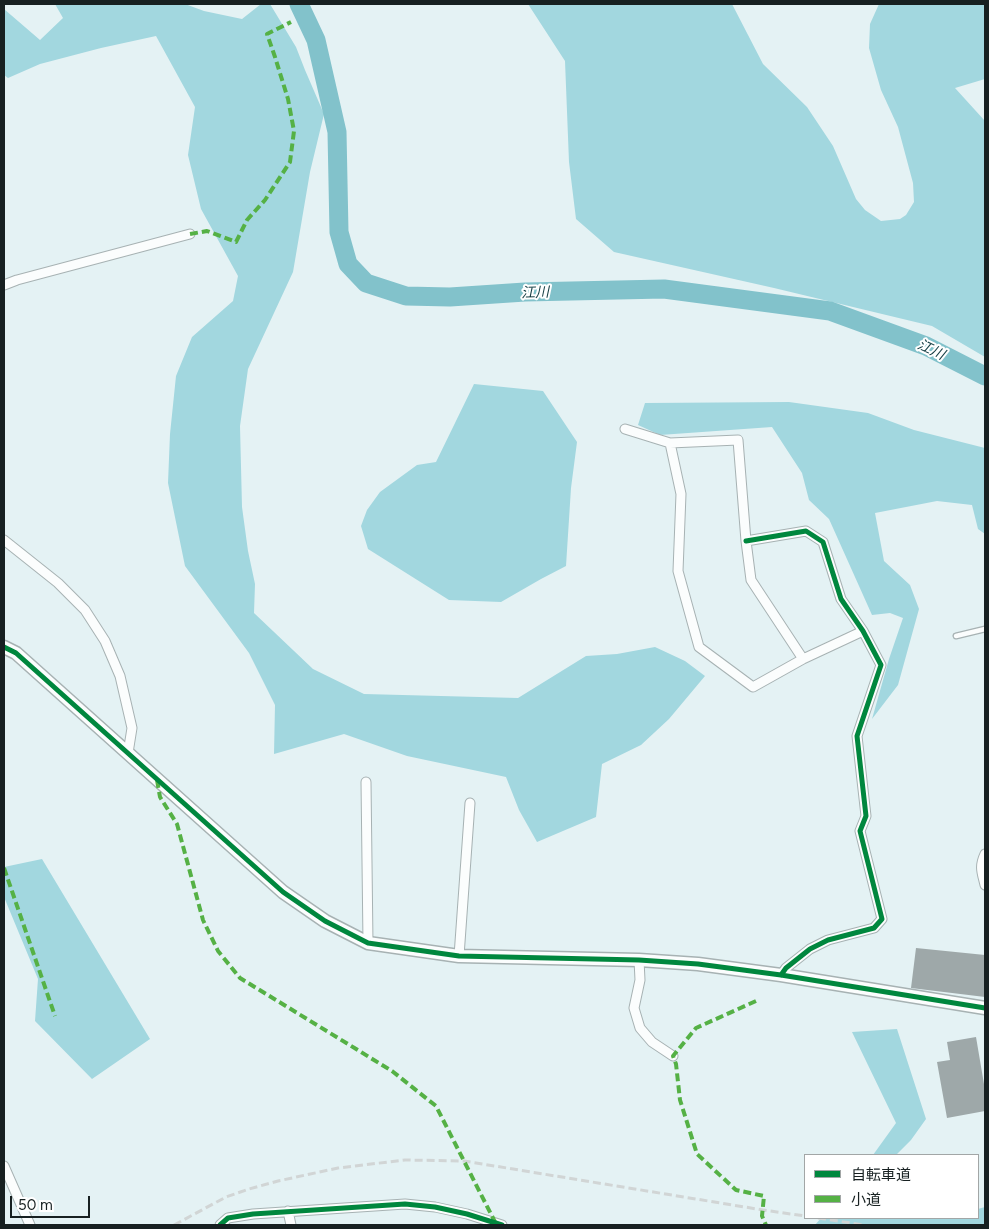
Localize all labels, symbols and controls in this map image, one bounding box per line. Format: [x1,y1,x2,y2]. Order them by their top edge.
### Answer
water label: 江川 [521,284,549,302]
water label: 江川 [915,336,947,364]
legend [804,1154,979,1219]
text: 自転車道 [851,1166,911,1184]
scale bar [12,1186,92,1218]
text: 小道 [851,1191,881,1209]
text: 50 m [18,1196,53,1214]

